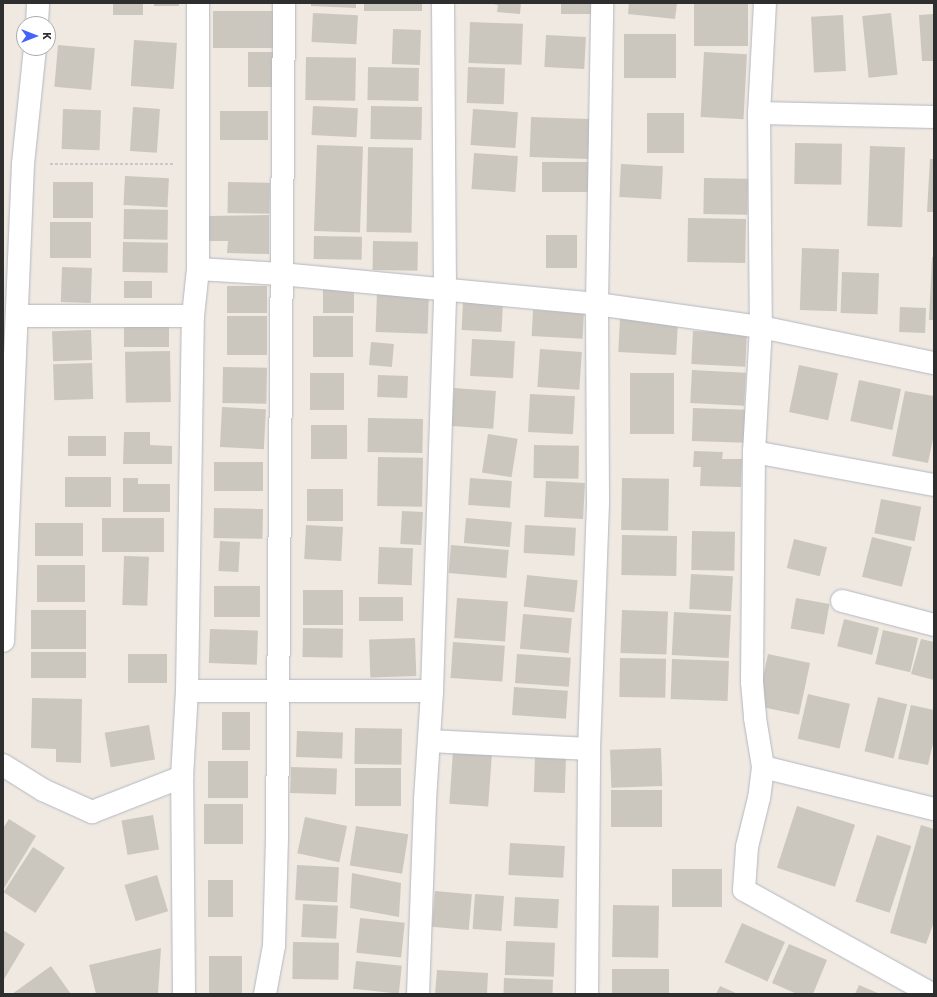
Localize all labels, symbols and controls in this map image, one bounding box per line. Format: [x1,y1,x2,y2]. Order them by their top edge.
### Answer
north arrow [16,16,56,56]
text: K [41,32,54,40]

